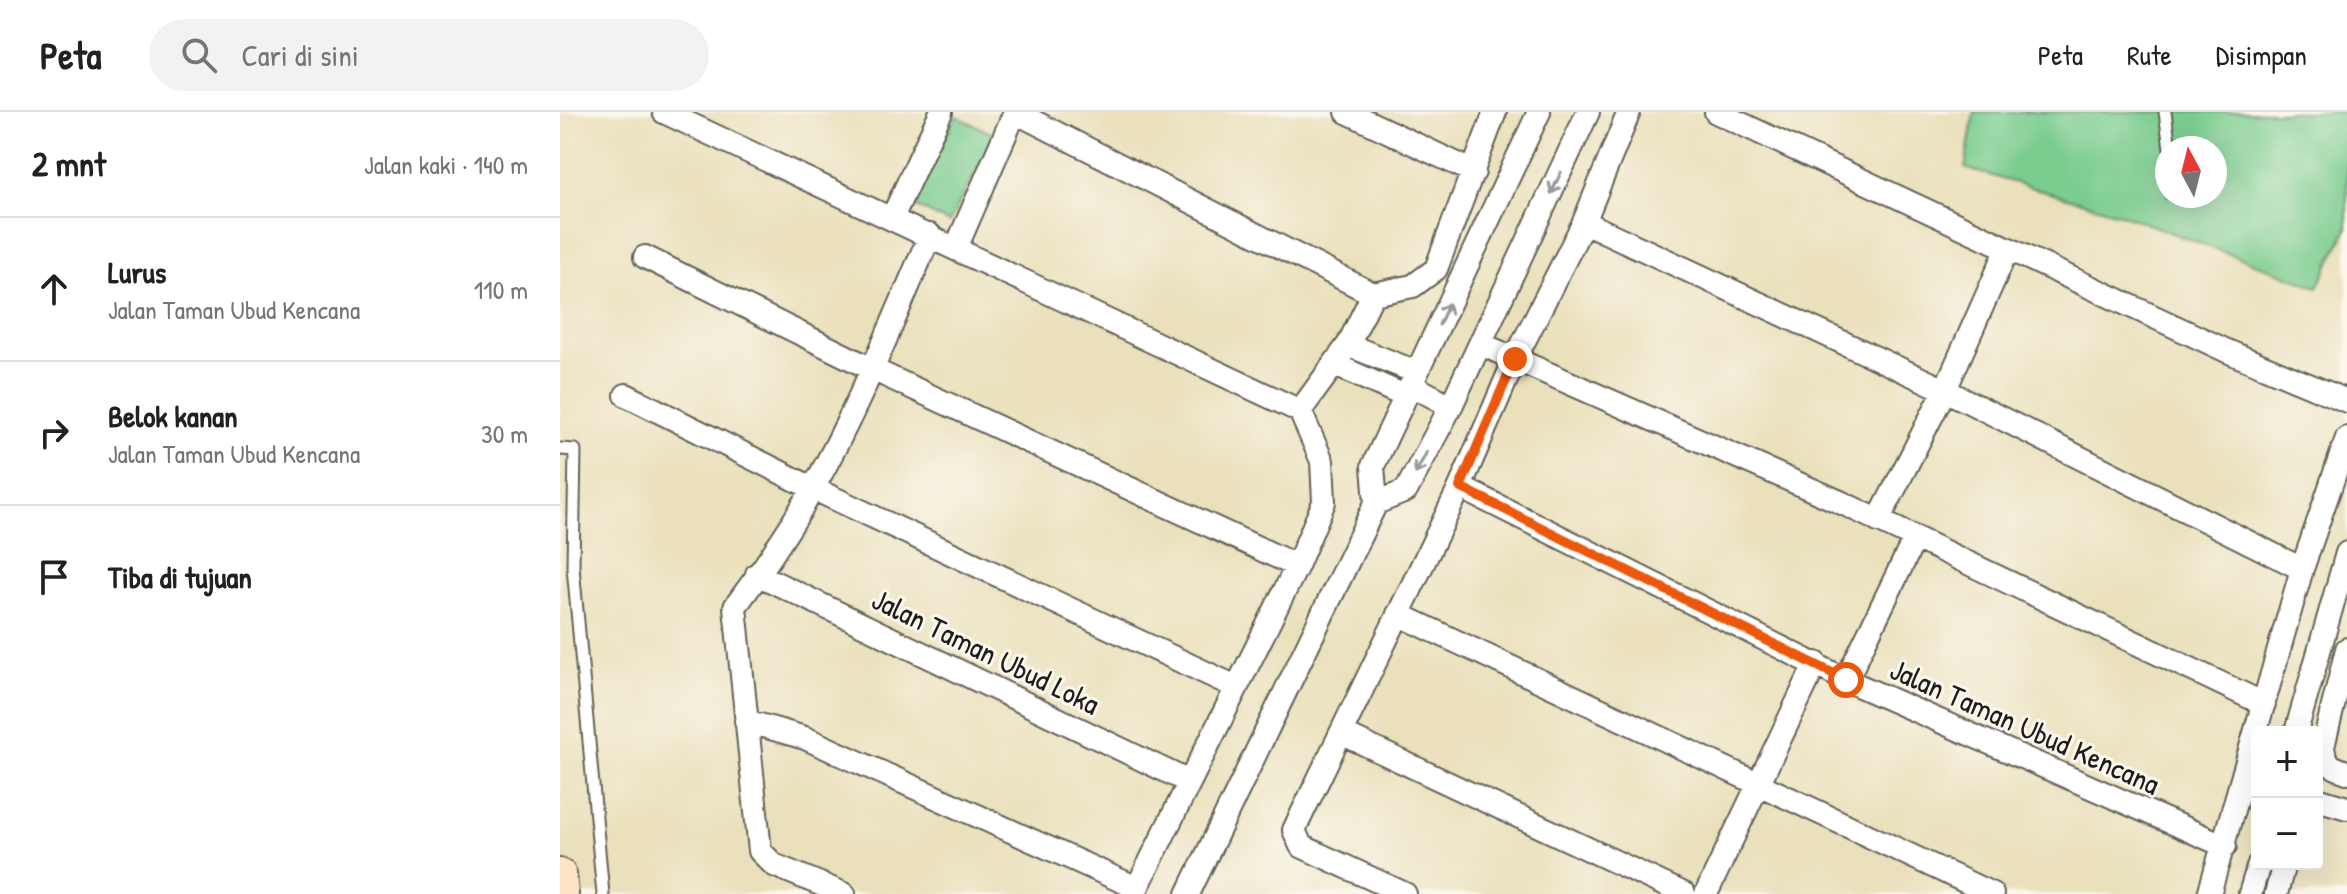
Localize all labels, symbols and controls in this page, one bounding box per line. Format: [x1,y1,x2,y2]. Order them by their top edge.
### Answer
search box [149,19,709,91]
text: Peta [40,29,101,81]
icon: search [177,33,221,77]
text: Cari di sini [241,35,359,75]
text: Peta [2038,36,2083,74]
text: Rute [2127,36,2172,74]
text: Disimpan [2216,36,2307,74]
north arrow [2155,136,2227,208]
text: 2 mnt [32,141,106,187]
text: Jalan kaki · 140 m [364,147,528,182]
one-way arrow [1548,170,1563,194]
text: Lurus [108,252,166,292]
icon: ahead [32,267,76,311]
text: 110 m [474,272,528,307]
text: Jalan Taman Ubud Kencana [108,292,360,327]
one-way arrow [1437,302,1452,326]
route end [1497,341,1533,377]
text: Belok kanan [108,396,238,436]
icon: right [32,411,76,455]
text: 30 m [481,416,528,451]
text: Jalan Taman Ubud Kencana [108,436,360,471]
one-way arrow [1413,450,1428,474]
icon: arrive [32,555,76,599]
text: Tiba di tujuan [108,557,252,597]
street label: Jalan Taman Ubud Loka [866,579,1107,724]
street label: Jalan Taman Ubud Kencana [1884,649,2166,804]
route start [1828,662,1864,698]
map controls [2251,726,2323,870]
button: + [2251,726,2323,798]
button: − [2251,798,2323,870]

